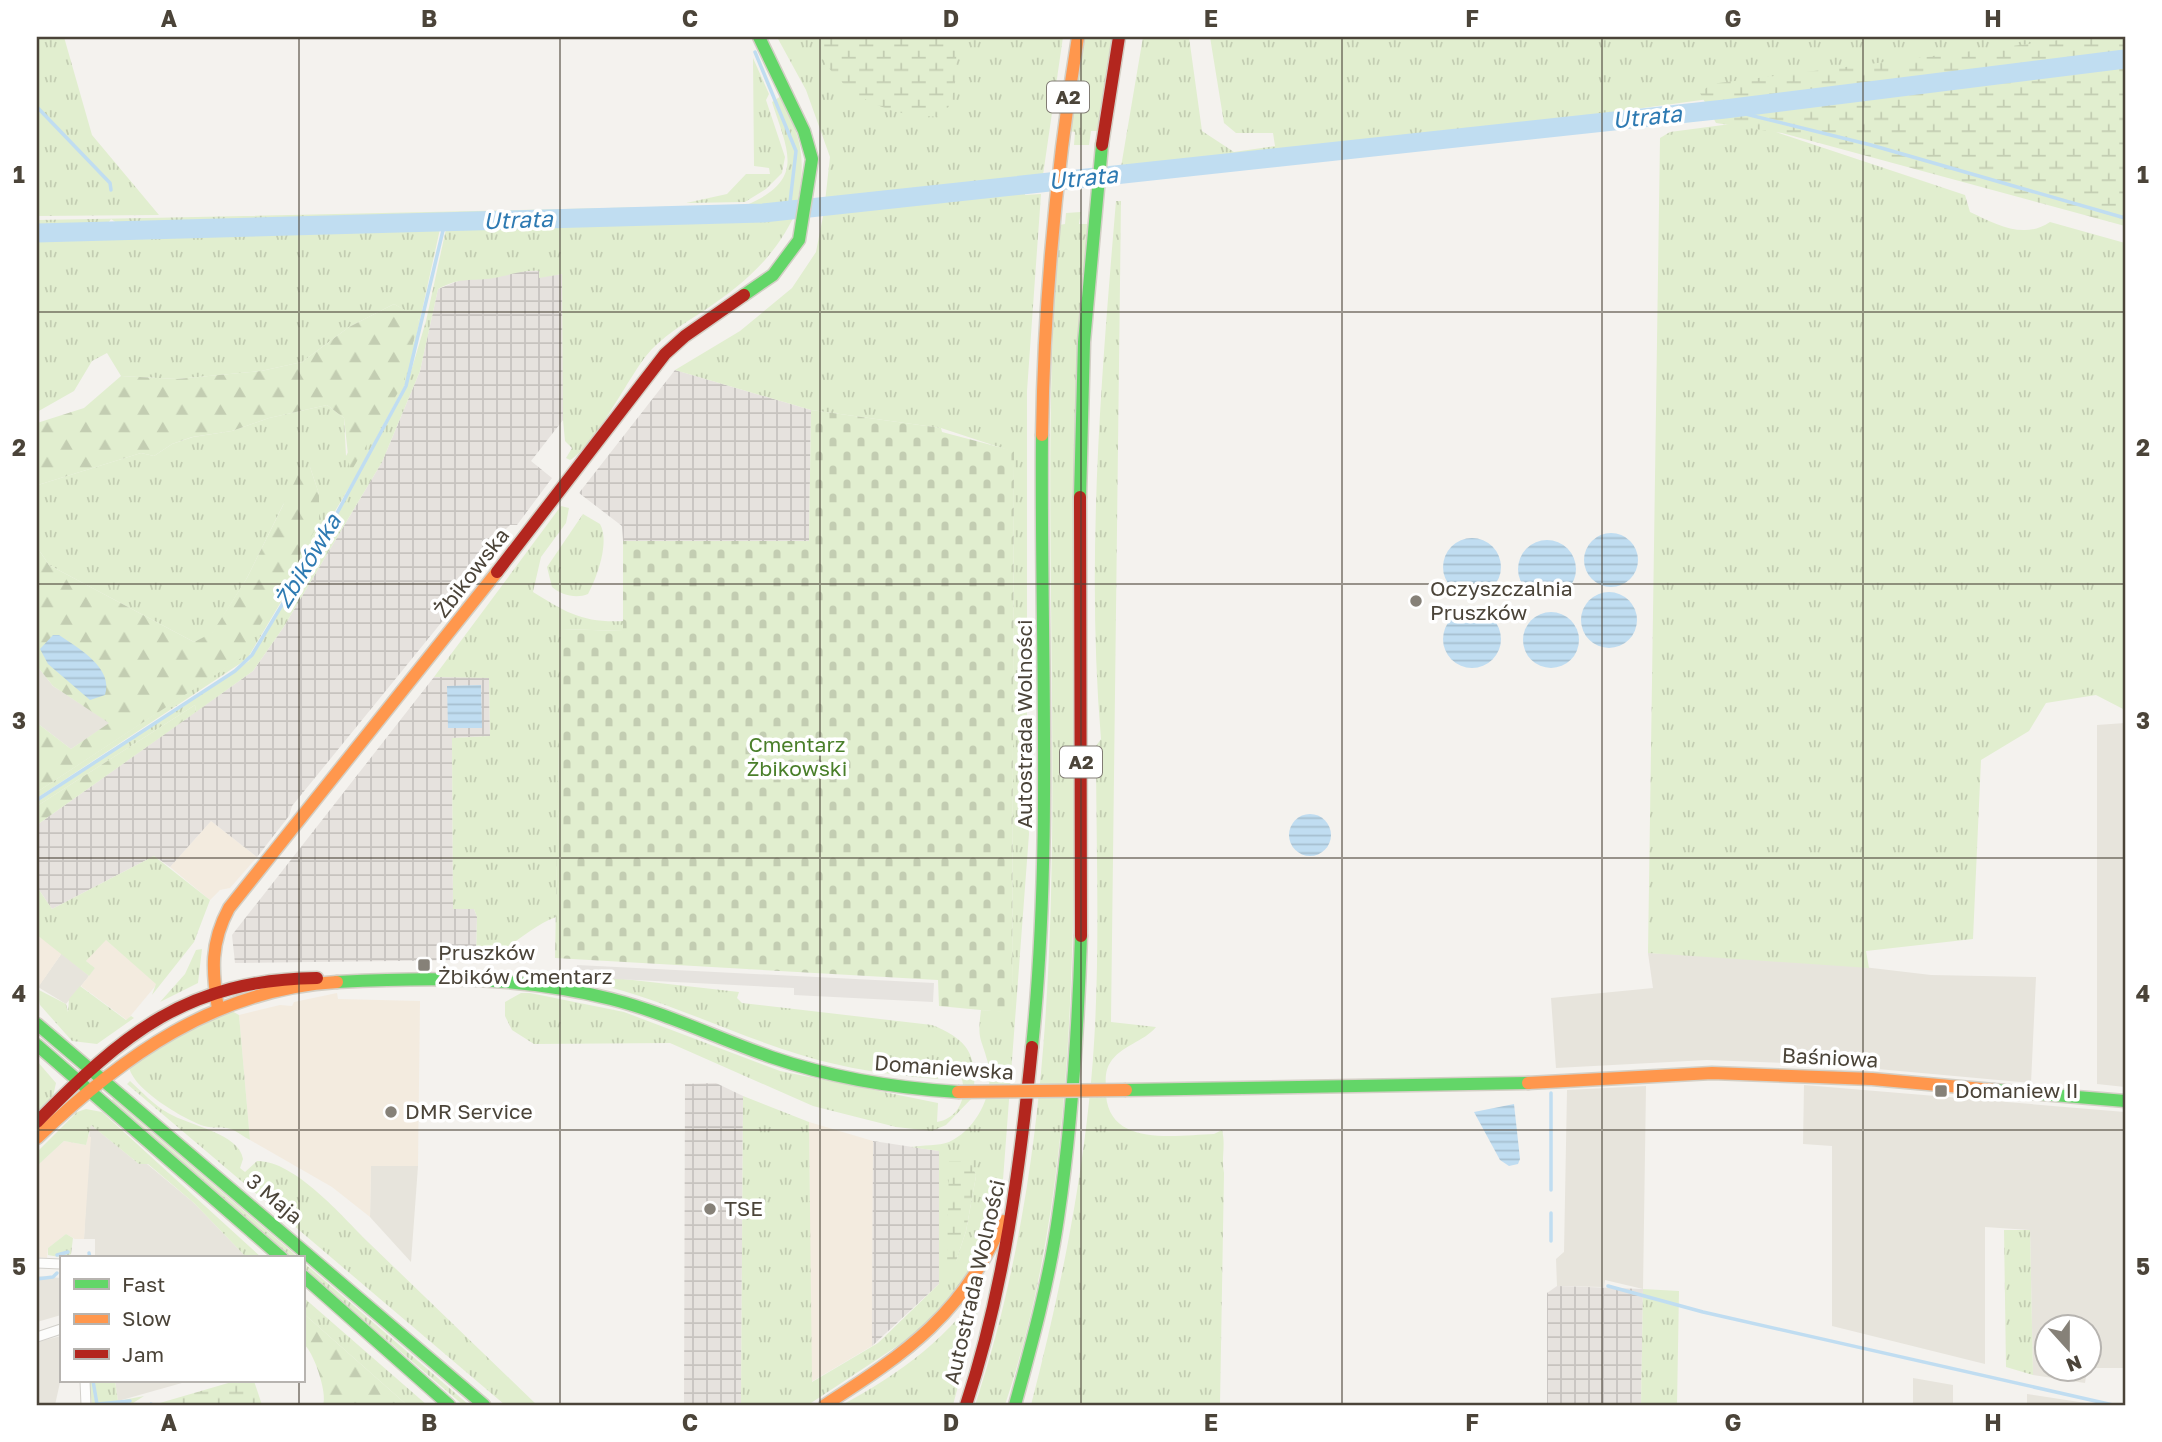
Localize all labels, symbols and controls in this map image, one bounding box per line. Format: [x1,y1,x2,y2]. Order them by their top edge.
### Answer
text: A [161,4,178,32]
text: B [421,4,437,32]
text: C [682,4,698,32]
text: D [943,4,959,32]
text: E [1204,4,1218,32]
text: F [1465,4,1479,32]
text: G [1725,4,1741,32]
text: H [1984,4,2002,32]
road number: A2 [1047,82,1089,113]
water label: Utrata [1611,98,1684,134]
water label: Utrata [1047,159,1120,195]
text: 1 [13,160,25,188]
text: 1 [2137,160,2149,188]
water label: Utrata [483,204,554,234]
text: 2 [12,433,26,461]
text: 2 [2136,433,2150,461]
water label: Żbikówka [268,508,347,613]
street label: Żbikowska [428,522,514,622]
place label: Oczyszczalnia Pruszków [1430,575,1573,625]
marker: Oczyszczalnia Pruszków [1408,593,1424,609]
street label: Autostrada Wolności [1011,619,1037,829]
text: 3 [12,706,26,734]
text: 3 [2136,706,2150,734]
park label: Cmentarz Żbikowski [747,731,847,781]
road number: A2 [1060,747,1102,778]
place label: Pruszków Żbików Cmentarz [438,939,612,989]
marker: Pruszków Żbików Cmentarz [416,957,432,973]
text: 4 [12,979,26,1007]
text: 4 [2136,979,2150,1007]
street label: Baśniowa [1781,1041,1879,1073]
street label: Domaniewska [873,1049,1015,1085]
place label: Domaniew II [1955,1077,2079,1103]
marker: Domaniew II [1933,1083,1949,1099]
place label: DMR Service [405,1098,533,1124]
marker: DMR Service [383,1104,399,1120]
street label: 3 Maja [241,1167,308,1229]
street label: Autostrada Wolności [938,1177,1010,1387]
place label: TSE [724,1195,763,1221]
marker: TSE [702,1201,718,1217]
text: 5 [12,1252,26,1280]
text: 5 [2136,1252,2150,1280]
legend [60,1256,304,1382]
text: Fast [122,1271,165,1297]
text: Slow [122,1305,171,1331]
north arrow [2032,1312,2102,1382]
text: Jam [122,1341,164,1367]
text: N [2063,1351,2085,1378]
text: A [161,1408,178,1436]
text: B [421,1408,437,1436]
text: C [682,1408,698,1436]
text: D [943,1408,959,1436]
text: E [1204,1408,1218,1436]
text: F [1465,1408,1479,1436]
text: G [1725,1408,1741,1436]
text: H [1984,1408,2002,1436]

